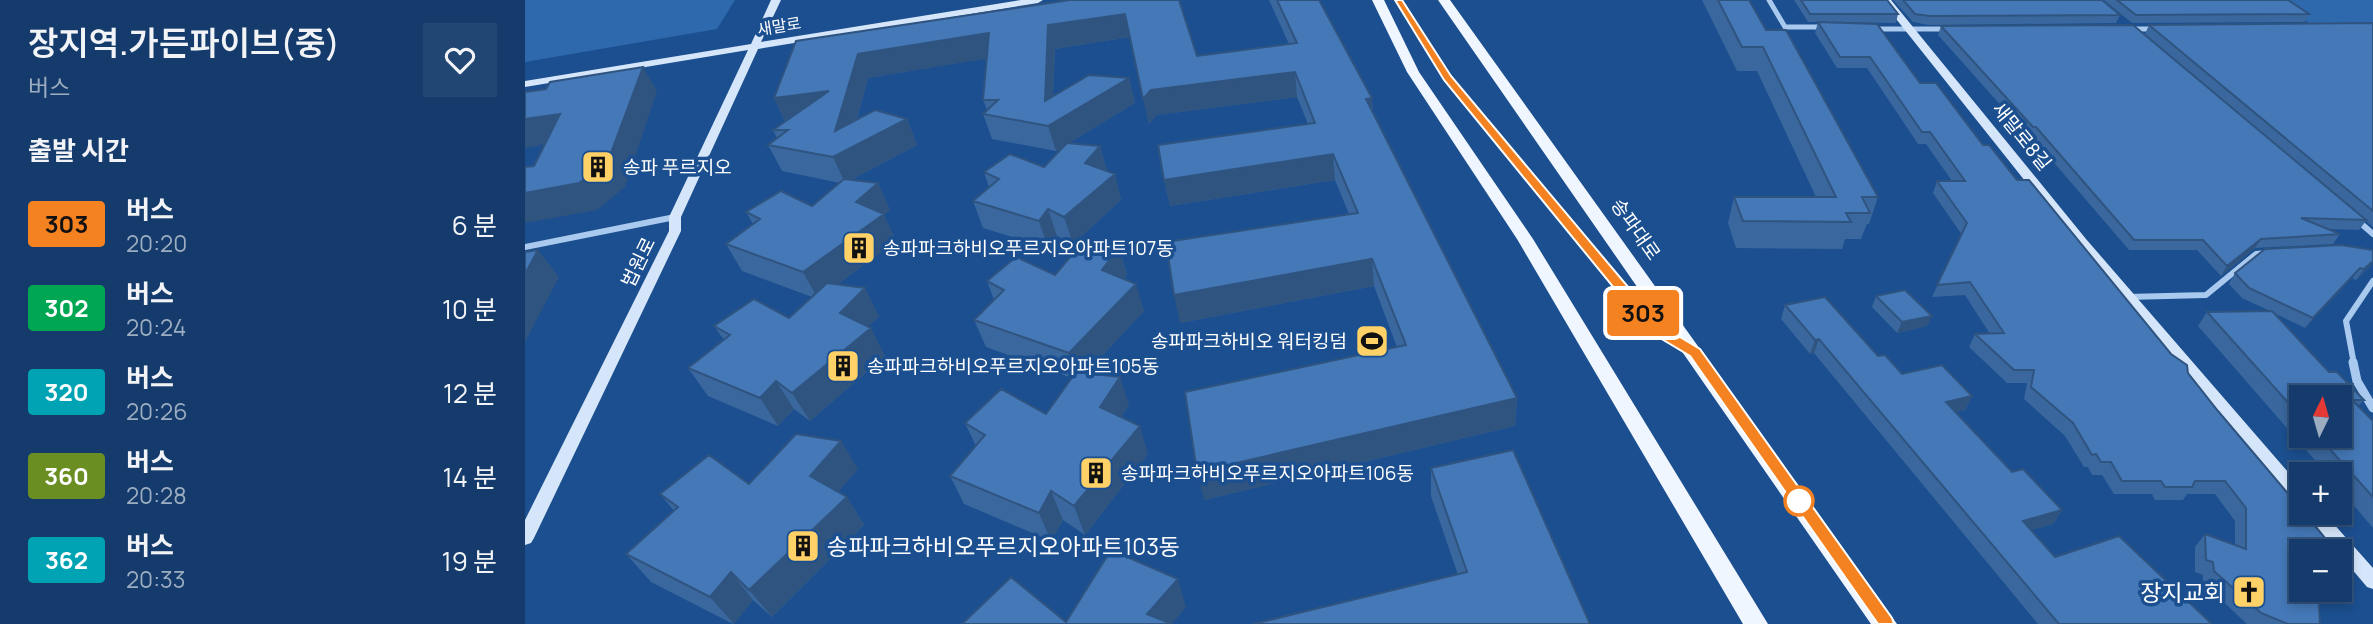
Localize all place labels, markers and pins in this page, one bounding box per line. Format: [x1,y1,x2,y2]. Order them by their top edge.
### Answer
building icon: 송파 푸르지오 [579,148,617,186]
place label: 송파 푸르지오 [623,154,732,180]
building icon: 송파파크하비오푸르지오아파트107동 [840,229,878,267]
place label: 송파파크하비오푸르지오아파트107동 [883,235,1174,261]
sports icon: 송파파크하비오 워터킹덤 [1353,322,1391,360]
place label: 송파파크하비오 워터킹덤 [1151,328,1347,354]
building icon: 송파파크하비오푸르지오아파트105동 [824,347,862,385]
place label: 송파파크하비오푸르지오아파트105동 [867,353,1159,379]
building icon: 송파파크하비오푸르지오아파트106동 [1077,454,1115,492]
place label: 송파파크하비오푸르지오아파트106동 [1121,460,1414,486]
unlabelled marker [1784,486,1814,516]
building icon: 송파파크하비오푸르지오아파트103동 [784,527,822,565]
place label: 송파파크하비오푸르지오아파트103동 [827,530,1180,562]
church icon: 장지교회 [2230,573,2268,611]
place label: 장지교회 [2140,576,2225,608]

